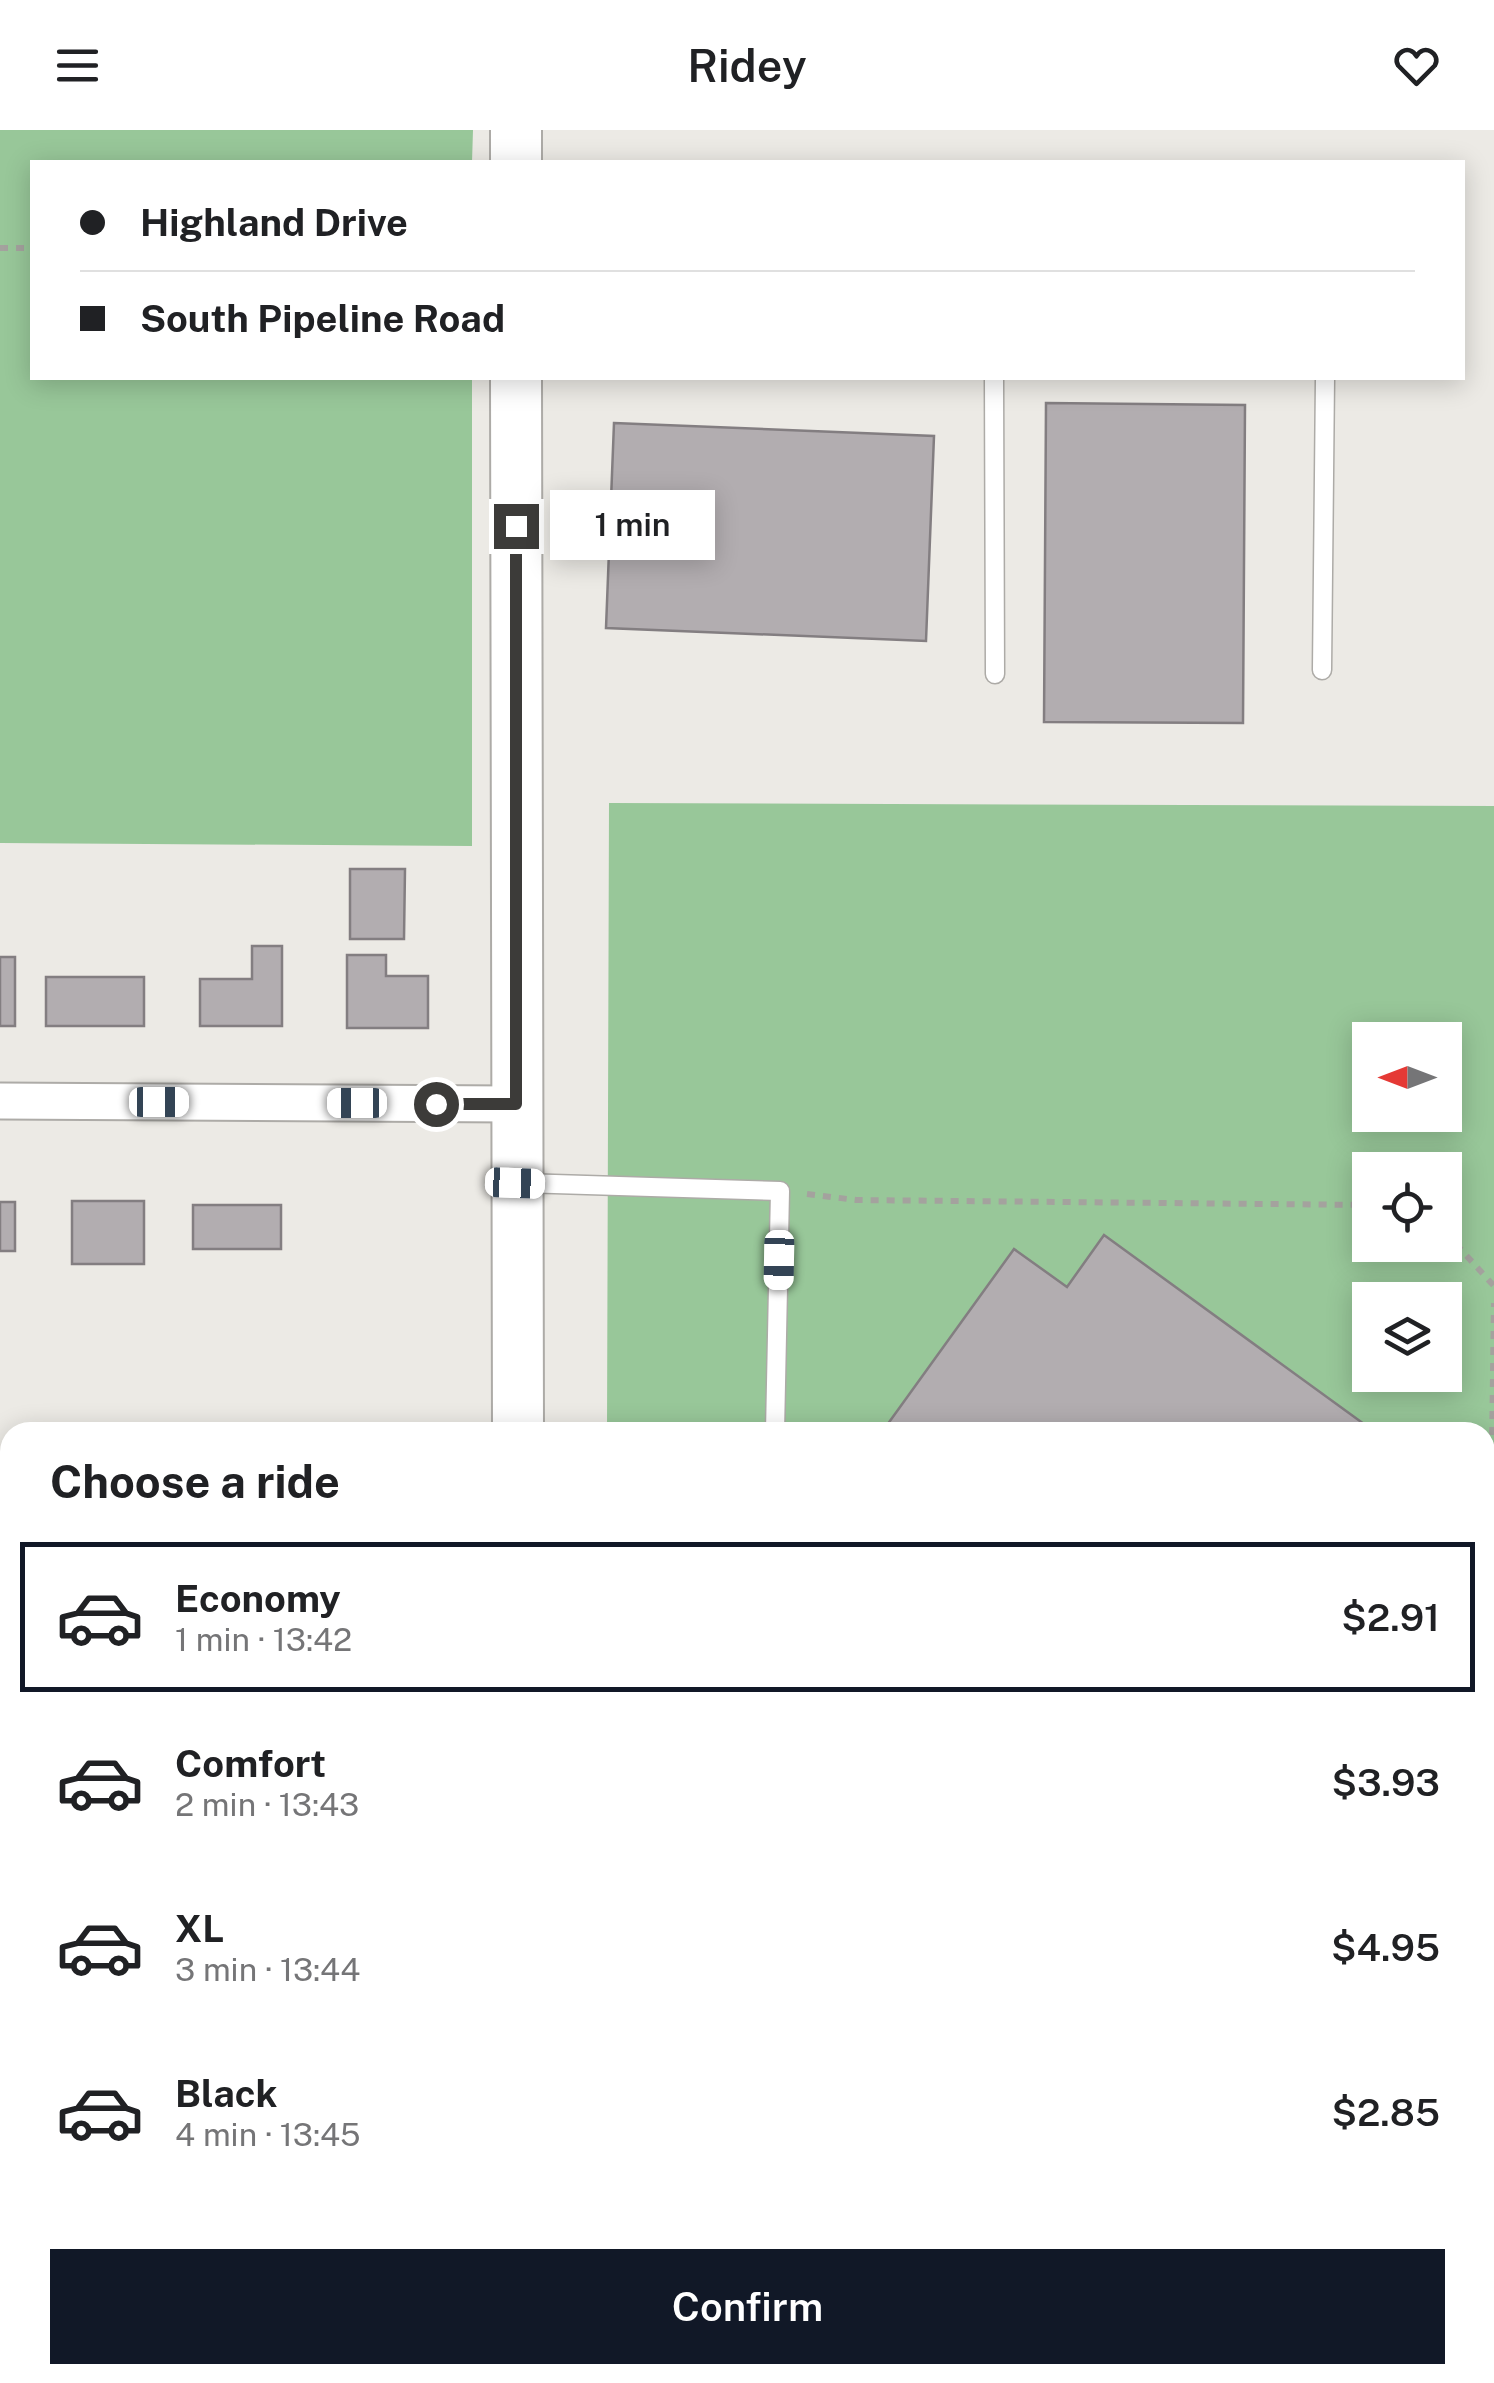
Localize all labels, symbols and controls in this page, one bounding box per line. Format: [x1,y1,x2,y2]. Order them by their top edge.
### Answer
icon: menu [50,38,105,93]
icon: heart [1389,38,1444,93]
text: Ridey [687,39,807,92]
text: Highland Drive [140,200,408,245]
text: South Pipeline Road [140,296,505,341]
callout: 1 min [551,491,716,561]
route end [494,504,539,549]
text: 1 min [594,506,671,543]
north arrow [1352,1022,1462,1132]
map controls [1352,1022,1462,1392]
route start [414,1082,459,1127]
car [129,1087,189,1117]
car [327,1088,387,1118]
button: locate [1352,1152,1462,1262]
car [484,1167,546,1199]
car [763,1230,795,1290]
button: layers [1352,1282,1462,1392]
text: Choose a ride [50,1455,340,1508]
icon: car [55,1572,145,1662]
text: Economy [175,1576,341,1621]
text: $2.91 [1341,1595,1440,1640]
text: 1 min · 13:42 [175,1621,352,1658]
icon: car [55,1737,145,1827]
text: Comfort [175,1741,326,1786]
text: $3.93 [1331,1760,1440,1805]
text: 2 min · 13:43 [175,1786,359,1823]
icon: car [55,1902,145,1992]
text: XL [175,1906,224,1951]
text: $4.95 [1331,1925,1440,1970]
text: 3 min · 13:44 [175,1951,360,1988]
icon: car [55,2067,145,2157]
text: Black [175,2071,278,2116]
text: $2.85 [1331,2090,1440,2135]
text: 4 min · 13:45 [175,2116,360,2153]
button: Confirm [50,2249,1445,2364]

